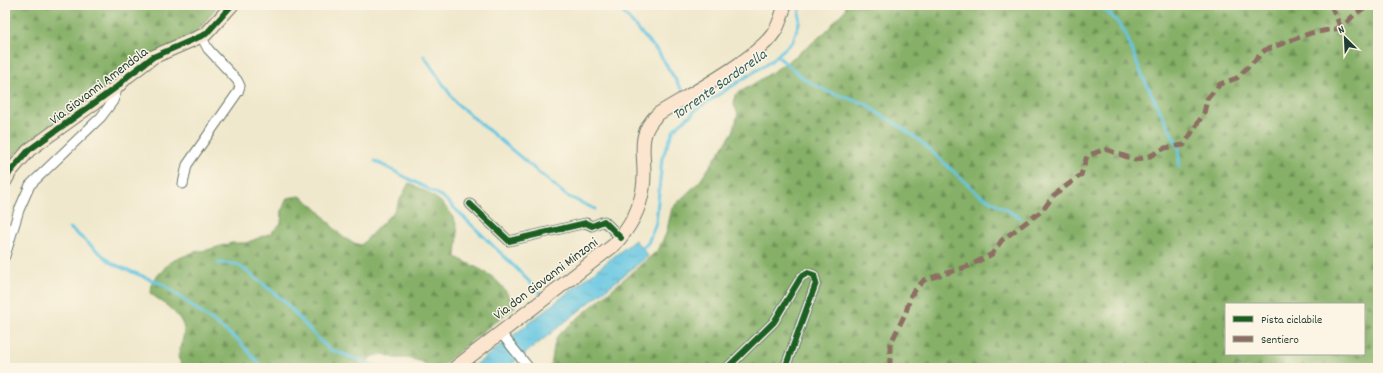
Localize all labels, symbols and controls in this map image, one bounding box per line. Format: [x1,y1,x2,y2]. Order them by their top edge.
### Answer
north arrow [1325,18,1365,58]
text: N [1336,22,1348,39]
street label: Via Giovanni Amendola [46,43,153,130]
water label: Torrente Sardorella [668,44,773,126]
street label: Via don Giovanni Minzoni [490,233,603,326]
legend [1225,303,1365,355]
text: Pista ciclabile [1261,312,1322,329]
text: Sentiero [1261,332,1299,349]

